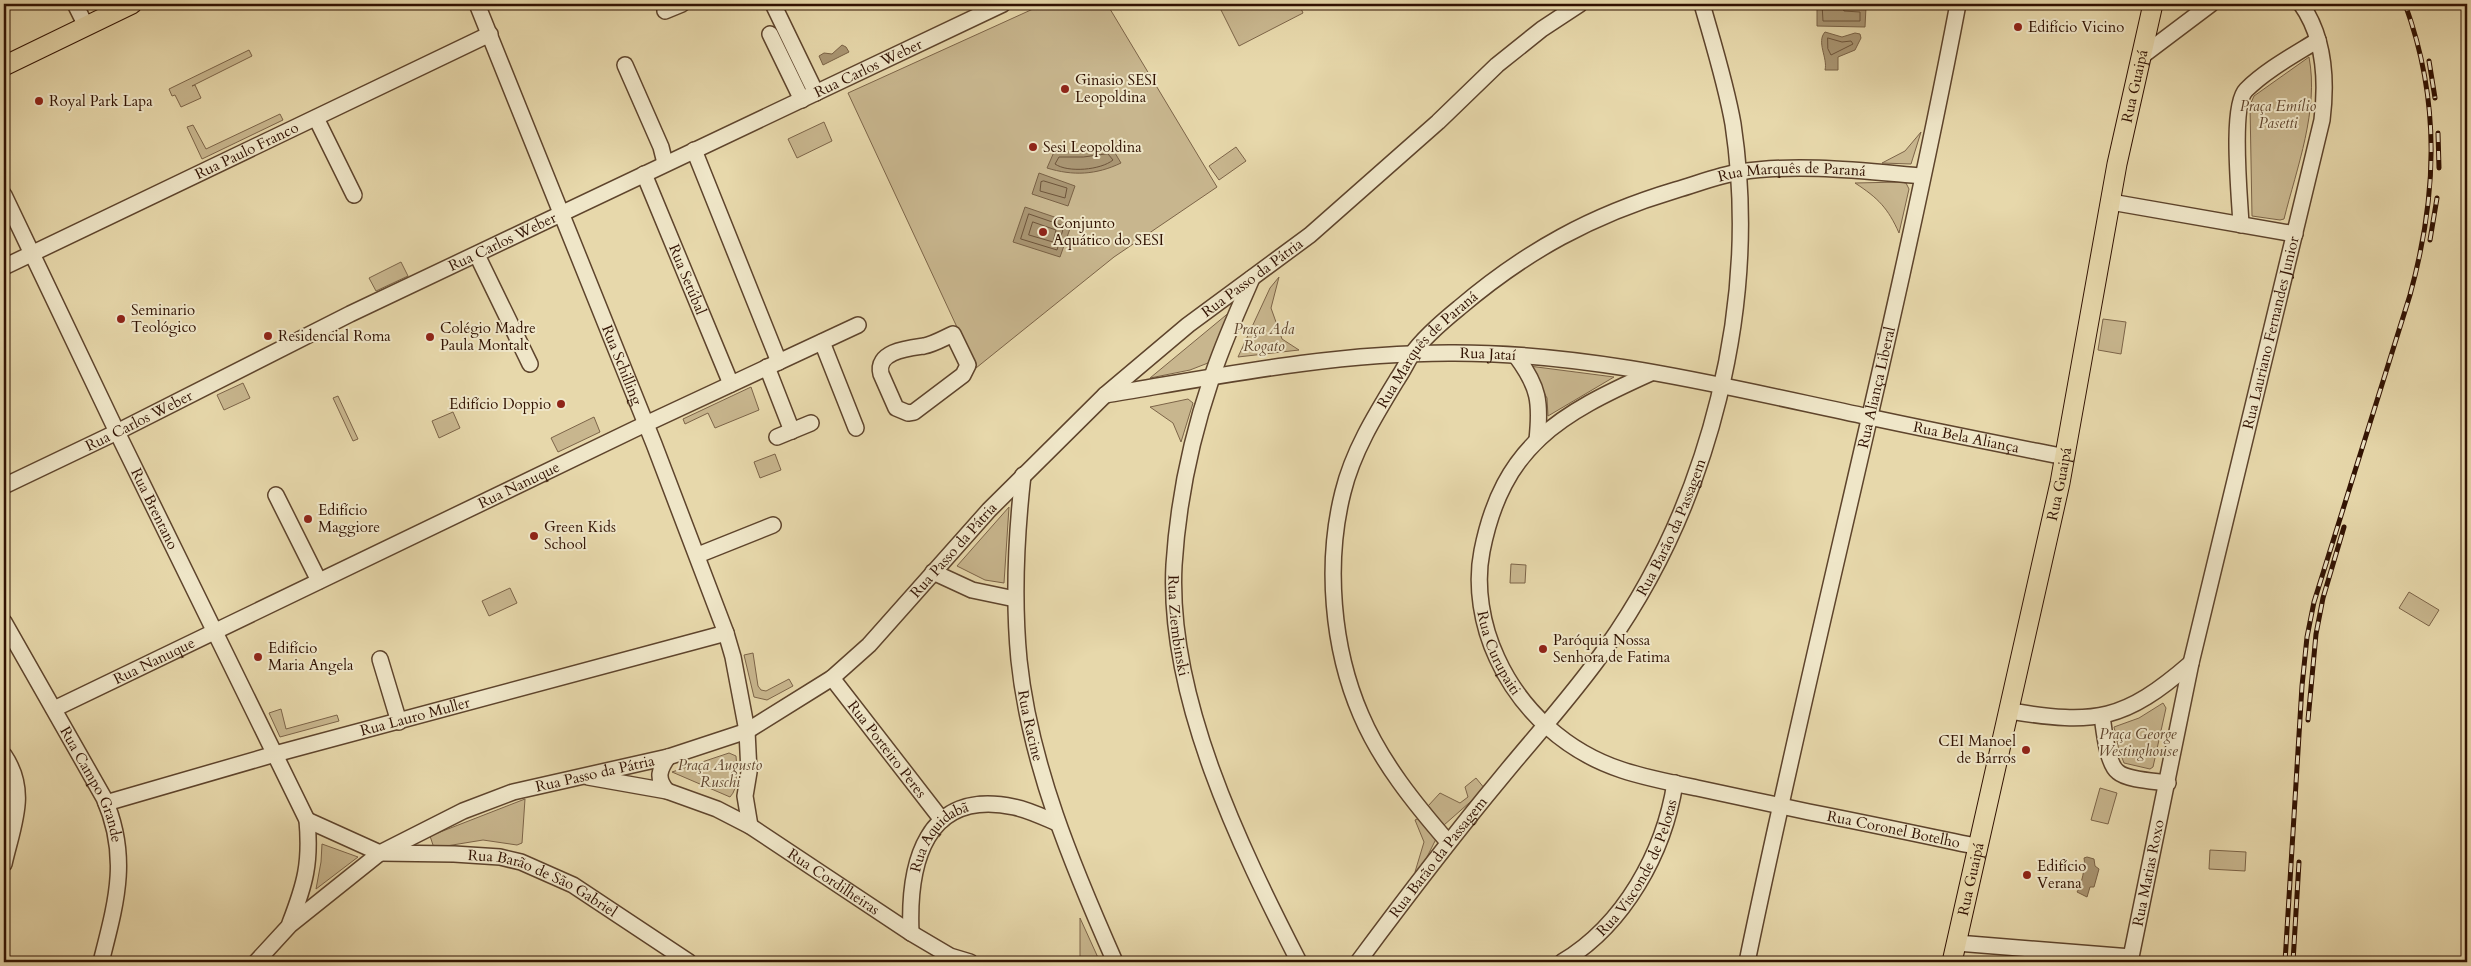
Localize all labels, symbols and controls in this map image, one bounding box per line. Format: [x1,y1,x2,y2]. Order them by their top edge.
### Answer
place label: Edifício Vicino [2028,17,2124,37]
marker: Edifício Vicino [2012,21,2024,33]
street label: Rua Carlos Weber [811,34,926,102]
street label: Rua Guaipá [2117,47,2153,125]
place label: Ginasio SESI Leopoldina [1075,70,1157,107]
marker: Ginasio SESI Leopoldina [1059,83,1071,95]
place label: Royal Park Lapa [49,91,153,111]
marker: Royal Park Lapa [33,95,45,107]
park label: Praça Emílio Pasetti [2240,96,2316,133]
street label: Rua Paulo Franco [191,117,302,184]
place label: Sesi Leopoldina [1043,137,1142,157]
marker: Sesi Leopoldina [1027,141,1039,153]
street label: Rua Marquês de Paraná [1715,158,1867,187]
street label: Rua Carlos Weber [445,207,560,276]
place label: Conjunto Aquático do SESI [1053,213,1164,250]
marker: Conjunto Aquático do SESI [1037,226,1049,238]
street label: Rua Passo da Pátria [1197,233,1307,322]
street label: Rua Lauriano Fernandes Junior [2238,234,2304,431]
street label: Rua Setúbal [664,241,711,318]
street label: Rua Marquês de Paraná [1372,286,1482,412]
place label: Seminario Teológico [131,300,196,337]
marker: Seminario Teológico [115,313,127,325]
place label: Colégio Madre Paula Montalt [440,318,536,355]
park label: Praça Ada Rogato [1233,319,1295,356]
street label: Rua Schilling [597,322,647,408]
street label: Rua Aliança Liberal [1853,324,1900,450]
place label: Residencial Roma [278,326,391,346]
marker: Residencial Roma [262,330,274,342]
marker: Colégio Madre Paula Montalt [424,331,436,343]
street label: Rua Jataí [1460,343,1517,365]
street label: Rua Carlos Weber [82,385,196,456]
place label: Edifício Doppio [449,394,551,414]
marker: Edifício Doppio [555,398,567,410]
street label: Rua Bela Aliança [1911,417,2021,458]
street label: Rua Guaipá [2042,445,2076,523]
street label: Rua Barão da Passagem [1632,456,1711,599]
street label: Rua Nanuque [475,457,563,513]
street label: Rua Brentano [126,465,183,553]
street label: Rua Passo da Pátria [906,497,1002,602]
place label: Edifício Maggiore [318,500,380,537]
marker: Edifício Maggiore [302,513,314,525]
place label: Green Kids School [544,517,616,554]
marker: Green Kids School [528,530,540,542]
street label: Rua Ziembinski [1163,575,1194,678]
street label: Rua Curupaiti [1472,609,1526,699]
place label: Paróquia Nossa Senhora de Fatima [1553,630,1671,667]
street label: Rua Nanuque [110,633,198,689]
place label: Edifício Maria Angela [268,638,354,675]
marker: Paróquia Nossa Senhora de Fatima [1537,643,1549,655]
marker: Edifício Maria Angela [252,651,264,663]
street label: Rua Racine [1013,688,1048,764]
street label: Rua Lauro Muller [358,692,473,741]
street label: Rua Porteiro Peres [843,696,931,802]
street label: Rua Campo Grande [55,723,127,844]
park label: Praça George Westinghouse [2098,724,2178,761]
place label: CEI Manoel de Barros [1938,731,2016,768]
marker: CEI Manoel de Barros [2020,744,2032,756]
street label: Rua Passo da Pátria [533,750,657,797]
park label: Praça Augusto Ruschi [678,755,762,792]
street label: Rua Barão da Passagem [1385,792,1492,922]
street label: Rua Aquidabã [905,797,971,874]
street label: Rua Visconde de Pelotas [1592,797,1682,941]
street label: Rua Coronel Botelho [1825,806,1962,853]
street label: Rua Matias Roxo [2128,818,2169,928]
street label: Rua Guaipá [1953,840,1989,918]
street label: Rua Cordilheiras [784,844,884,919]
street label: Rua Barão de São Gabriel [467,845,621,922]
place label: Edifício Verana [2037,856,2086,893]
marker: Edifício Verana [2021,869,2033,881]

